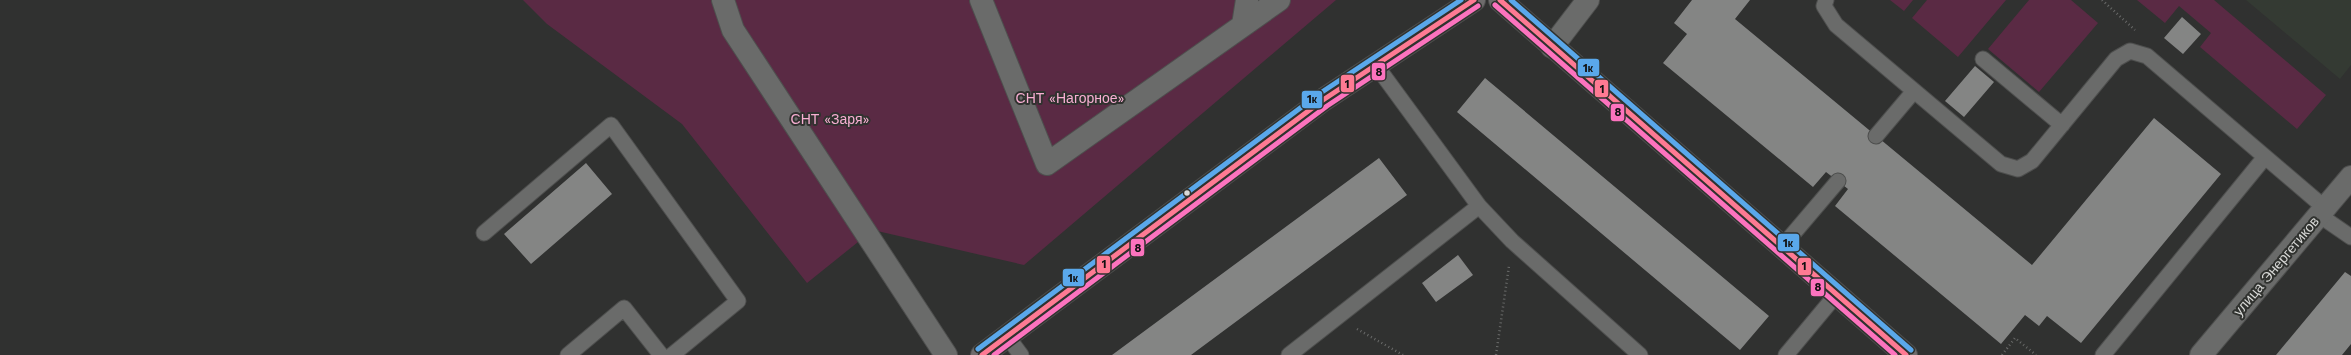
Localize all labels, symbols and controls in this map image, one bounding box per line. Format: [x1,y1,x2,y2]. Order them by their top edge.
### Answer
line badge: 1к [1577,58,1600,77]
line badge: 8 [1371,62,1386,81]
text: 1к [1583,62,1594,75]
text: 8 [1376,66,1383,79]
line badge: 1 [1340,74,1355,93]
text: 1 [1345,78,1349,91]
line badge: 1 [1594,79,1609,98]
text: 1 [1600,83,1604,96]
park label: СНТ «Нагорное» [1016,90,1125,106]
line badge: 1к [1301,90,1323,109]
text: 1к [1307,93,1318,106]
line badge: 8 [1610,103,1625,122]
text: 8 [1615,106,1622,119]
park label: СНТ «Заря» [791,111,869,127]
unlabelled marker [1182,188,1192,198]
street label: улица Энергетиков [2230,213,2322,319]
line badge: 1к [1777,233,1800,252]
text: 1к [1783,237,1794,250]
line badge: 8 [1130,238,1145,257]
text: 8 [1135,242,1142,255]
line badge: 1 [1096,255,1111,274]
line badge: 1 [1797,257,1812,276]
text: 1 [1102,258,1106,271]
text: 1 [1802,260,1806,273]
line badge: 1к [1062,268,1085,287]
text: 1к [1068,272,1079,285]
line badge: 8 [1810,278,1825,297]
text: 8 [1815,281,1822,294]

